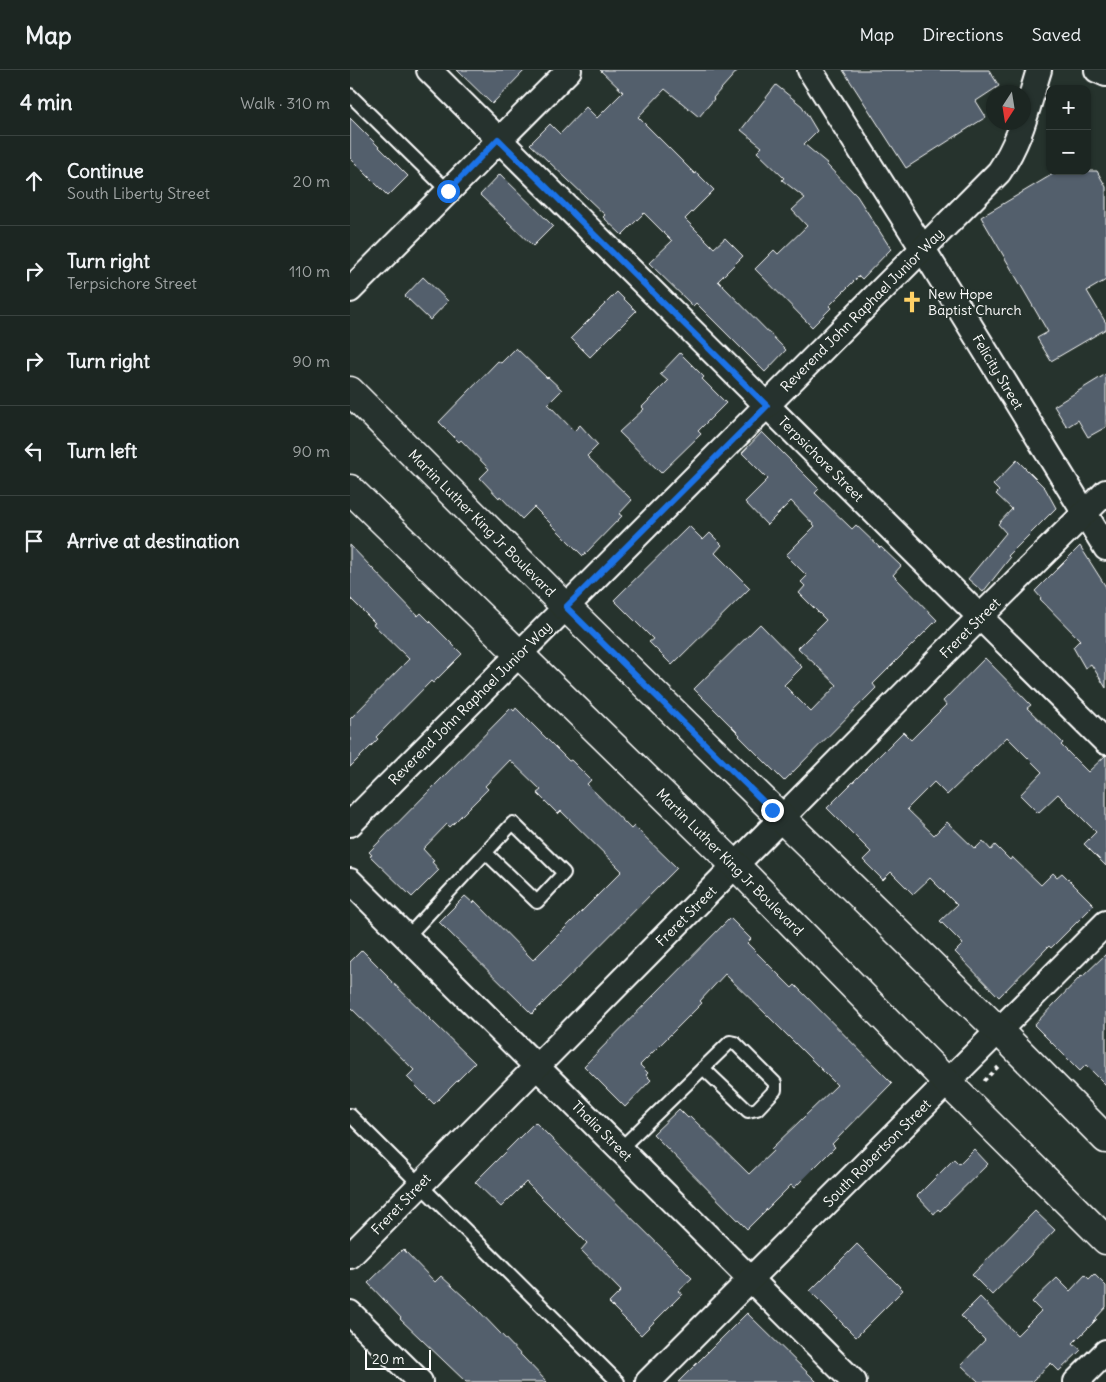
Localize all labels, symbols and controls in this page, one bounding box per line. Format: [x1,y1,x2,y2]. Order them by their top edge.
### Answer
text: Map [25,20,72,50]
text: Map [859,23,894,46]
text: Directions [922,23,1004,46]
text: Saved [1032,23,1081,46]
north arrow [986,85,1031,130]
map controls [1046,85,1091,175]
button: + [1046,85,1091,130]
text: 4 min [20,89,72,116]
text: Walk · 310 m [240,93,330,113]
button: − [1046,130,1091,175]
text: Continue [67,159,144,183]
icon: ahead [20,167,48,195]
text: 20 m [293,171,330,191]
route start [437,180,460,203]
text: South Liberty Street [67,183,210,203]
street label: Reverend John Raphael Junior Way [776,224,948,396]
text: Turn right [67,249,150,273]
icon: right [20,257,48,285]
text: 110 m [289,261,330,281]
text: Terpsichore Street [67,273,197,293]
place label: New Hope Baptist Church [928,285,1022,319]
church icon: New Hope Baptist Church [899,289,925,315]
street label: Felicity Street [968,331,1028,413]
icon: right [20,347,48,375]
text: Turn right [67,349,150,373]
text: 90 m [292,351,330,371]
street label: Terpsichore Street [774,412,868,506]
icon: left [20,437,48,465]
text: Turn left [67,439,137,463]
text: 90 m [292,441,330,461]
street label: Martin Luther King Jr Boulevard [405,446,559,600]
icon: arrive [20,527,48,555]
text: Arrive at destination [67,529,240,553]
street label: Freret Street [936,594,1004,662]
street label: Reverend John Raphael Junior Way [384,617,556,789]
street label: Martin Luther King Jr Boulevard [653,785,807,939]
route end [761,799,784,822]
street label: Freret Street [652,882,720,950]
street label: South Robertson Street [819,1095,935,1211]
street label: Thalia Street [568,1097,636,1165]
street label: Freret Street [367,1169,435,1238]
scale bar [365,1347,431,1370]
text: 20 m [372,1350,405,1368]

